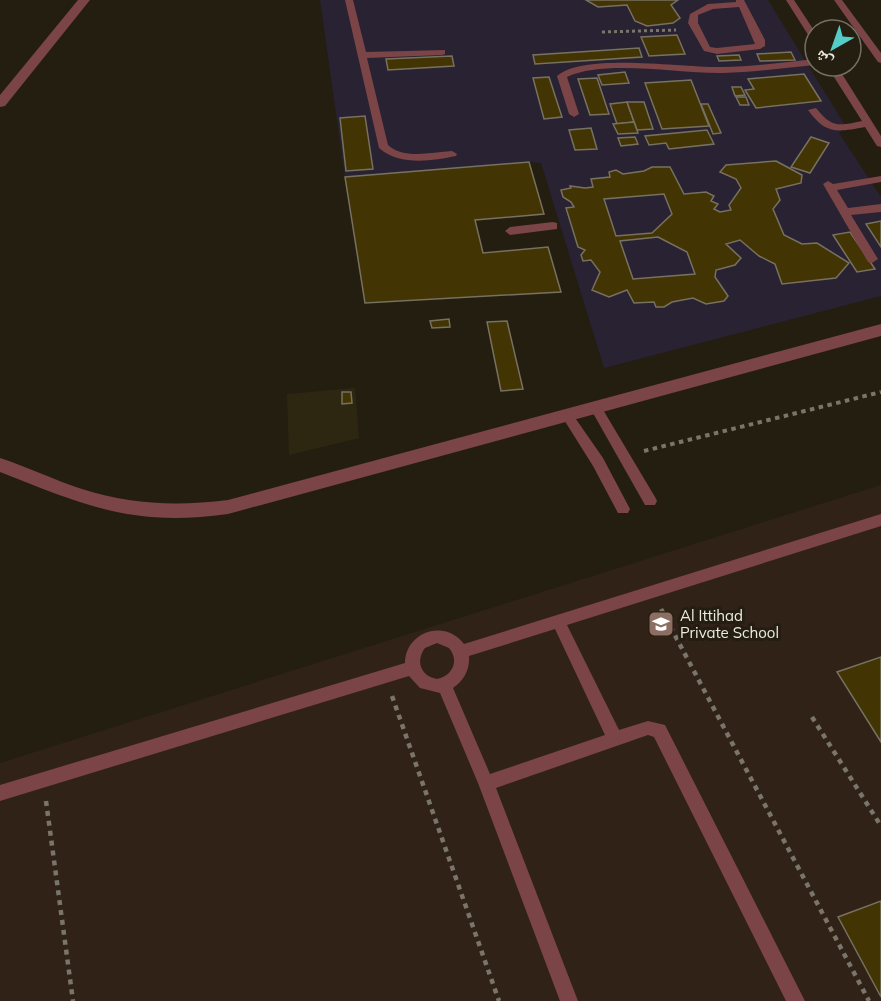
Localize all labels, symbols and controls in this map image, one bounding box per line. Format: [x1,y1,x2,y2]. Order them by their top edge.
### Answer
north arrow [803,18,863,78]
text: ش [810,46,836,73]
place label: Al Ittihad Private School [680,606,779,642]
school or university icon: Al Ittihad Private School [646,609,676,639]

